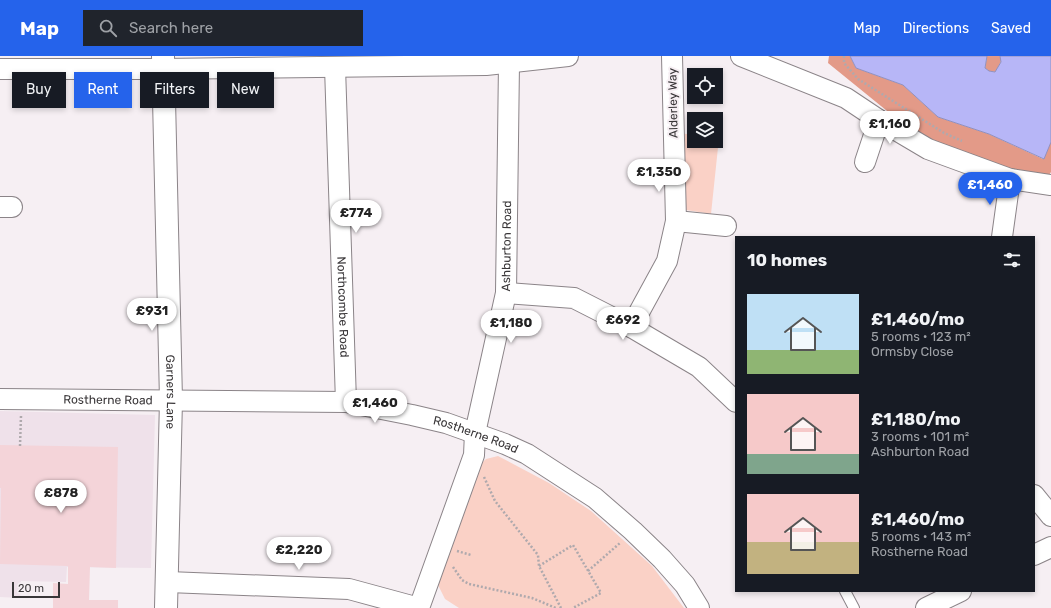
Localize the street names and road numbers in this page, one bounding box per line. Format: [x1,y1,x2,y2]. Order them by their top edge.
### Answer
street label: Alderley Way [665,67,681,138]
street label: Ashburton Road [499,201,514,291]
street label: Northcombe Road [334,256,352,358]
street label: Garners Lane [163,355,178,430]
street label: Rostherne Road [63,393,153,407]
street label: Rostherne Road [432,413,521,456]

